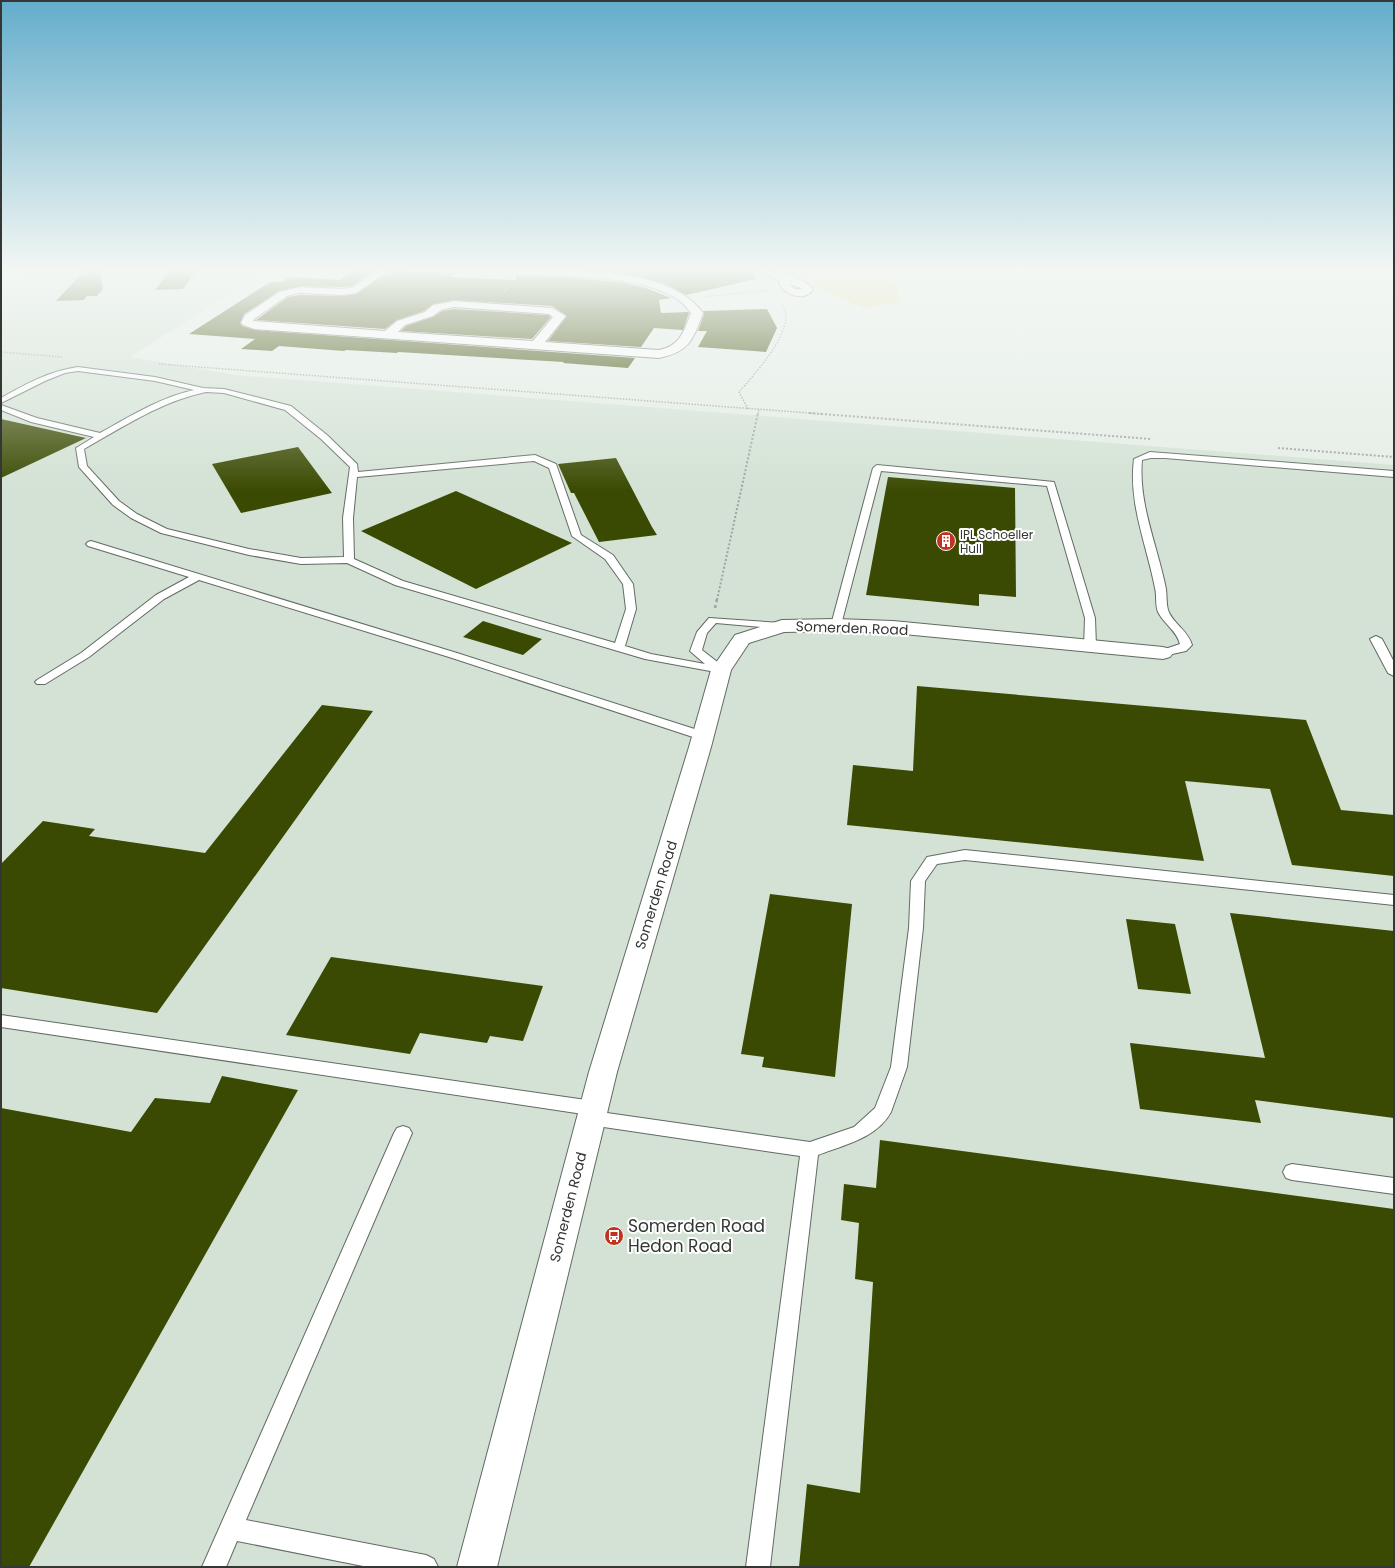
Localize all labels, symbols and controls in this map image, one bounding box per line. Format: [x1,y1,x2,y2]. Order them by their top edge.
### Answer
place label: IPL Schoeller Hull [960,526,1034,557]
building icon: IPL Schoeller Hull [935,530,957,552]
street label: Somerden Road [795,616,909,640]
street label: Somerden Road [630,838,682,952]
street label: Somerden Road [545,1150,591,1264]
place label: Somerden Road Hedon Road [628,1214,765,1258]
bus stop icon: Somerden Road Hedon Road [603,1225,625,1247]

